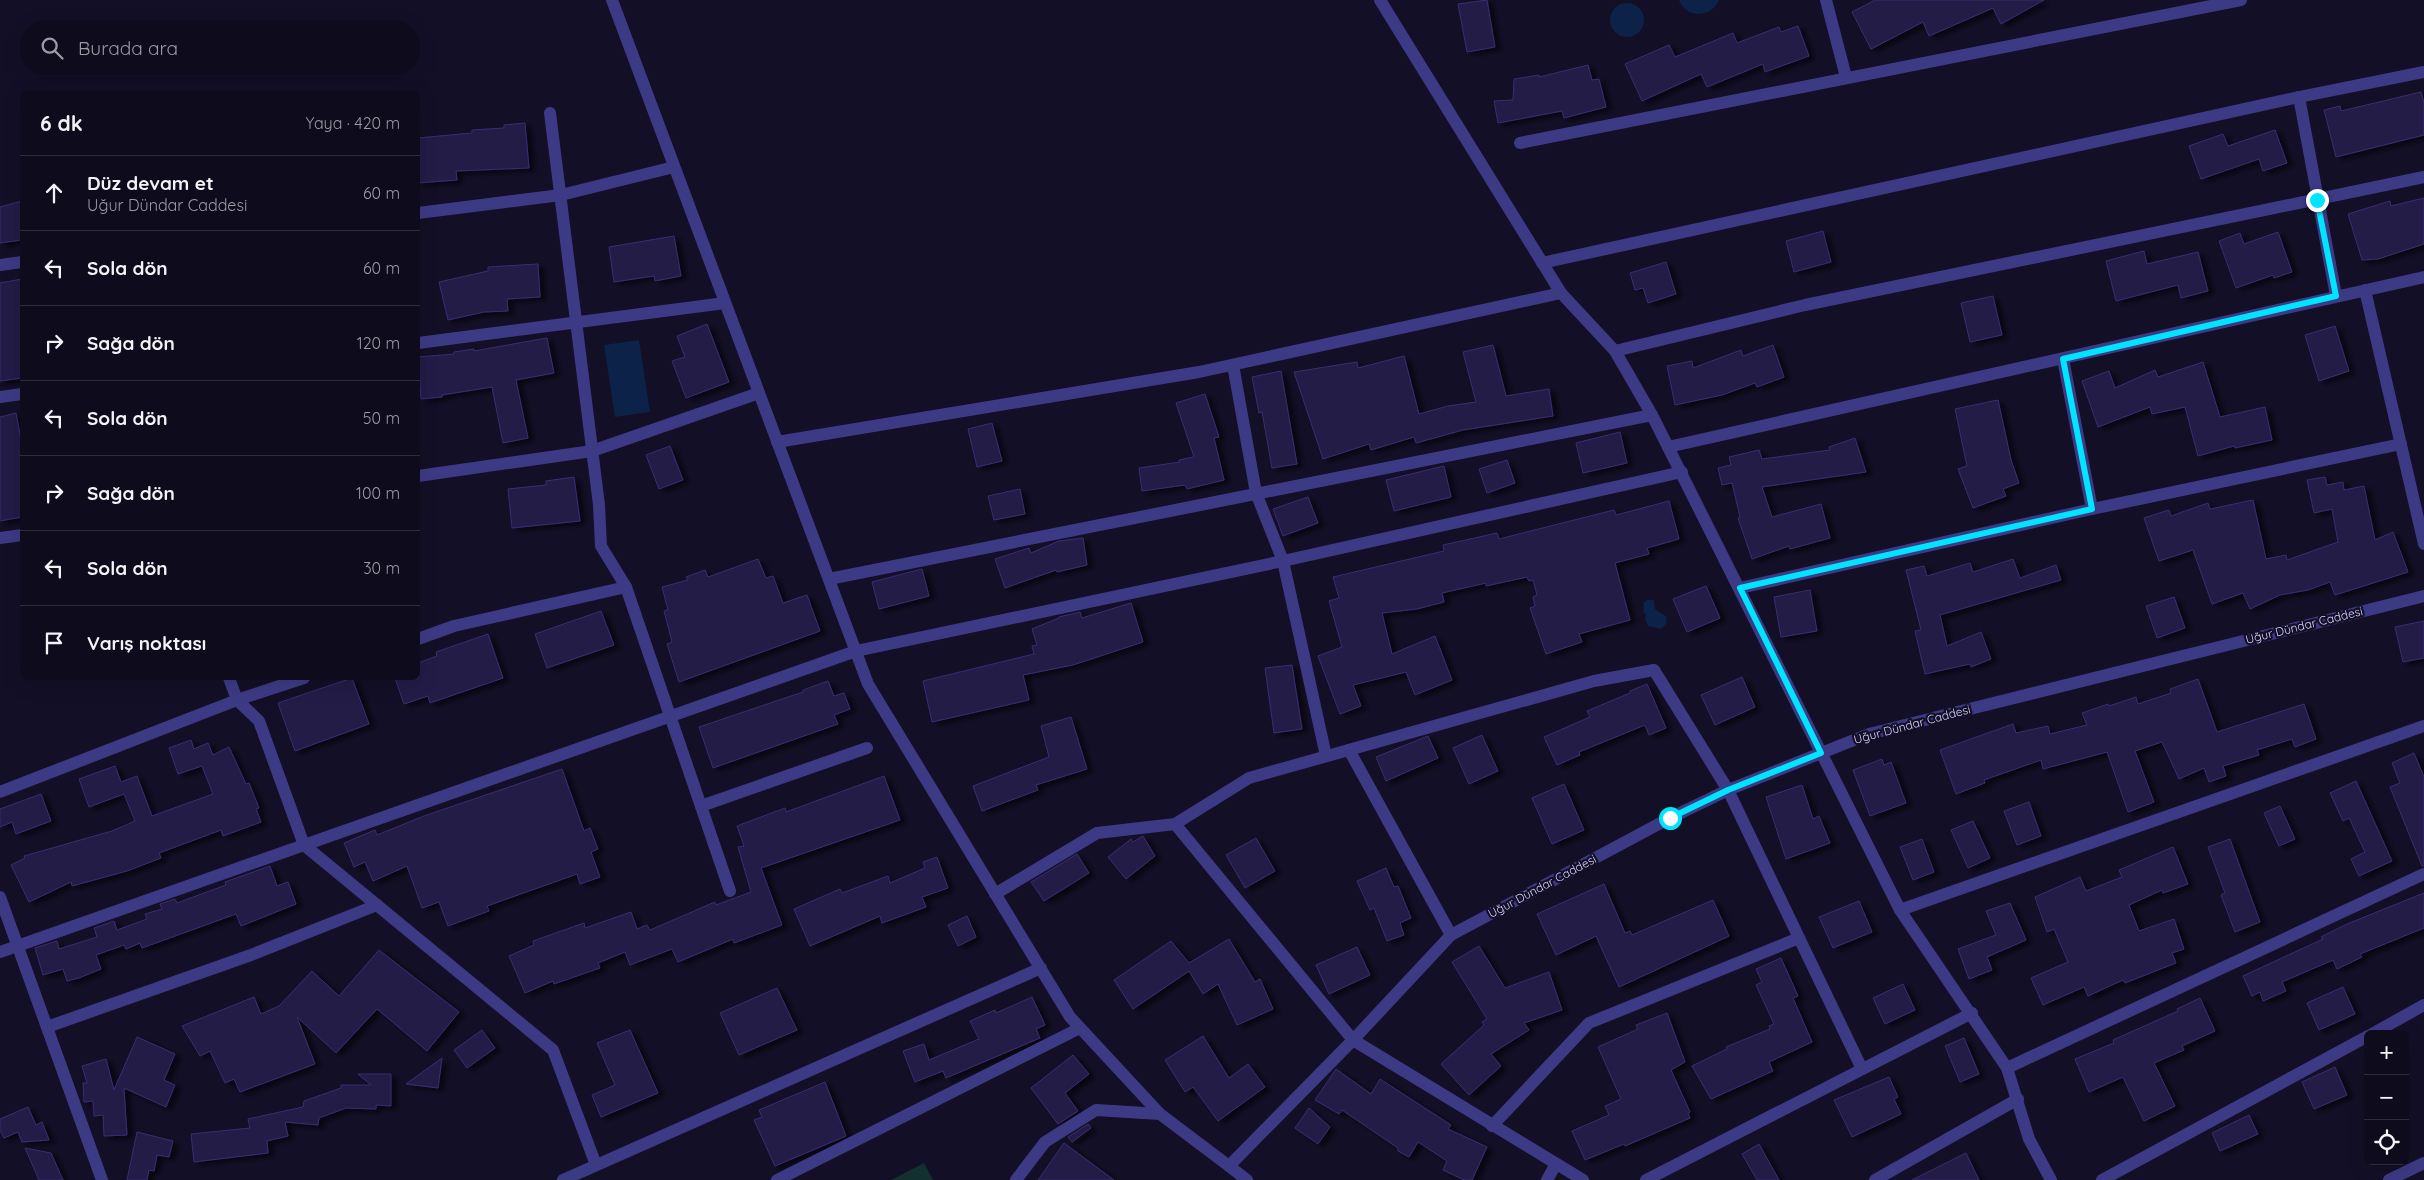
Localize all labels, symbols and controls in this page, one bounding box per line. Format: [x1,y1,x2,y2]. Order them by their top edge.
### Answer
search box [20,20,420,75]
icon: search [38,34,66,62]
text: Burada ara [78,36,178,60]
text: 6 dk [40,110,83,136]
text: Yaya · 420 m [305,113,400,133]
text: Düz devam et [87,171,214,195]
icon: ahead [40,179,68,207]
text: 60 m [363,183,400,203]
route end [2306,189,2329,212]
text: Uğur Dündar Caddesi [87,195,247,215]
icon: left [40,254,68,282]
text: Sola dön [87,256,168,280]
text: 60 m [363,258,400,278]
icon: right [40,329,68,357]
text: Sağa dön [87,331,175,355]
text: 120 m [357,333,400,353]
icon: left [40,404,68,432]
text: Sola dön [87,406,168,430]
text: 50 m [363,408,400,428]
icon: right [40,479,68,507]
text: Sağa dön [87,481,175,505]
text: 100 m [356,483,400,503]
icon: left [40,554,68,582]
text: Sola dön [87,556,168,580]
text: 30 m [363,558,400,578]
street label: Uğur Dündar Caddesi [2244,603,2364,647]
icon: arrive [40,629,68,657]
text: Varış noktası [87,631,206,655]
street label: Uğur Dündar Caddesi [1852,701,1972,747]
route start [1659,807,1682,830]
street label: Uğur Dündar Caddesi [1485,851,1599,921]
map controls [2364,1030,2409,1165]
button: + [2364,1030,2409,1075]
button: − [2364,1075,2409,1120]
button: locate [2364,1120,2409,1165]

